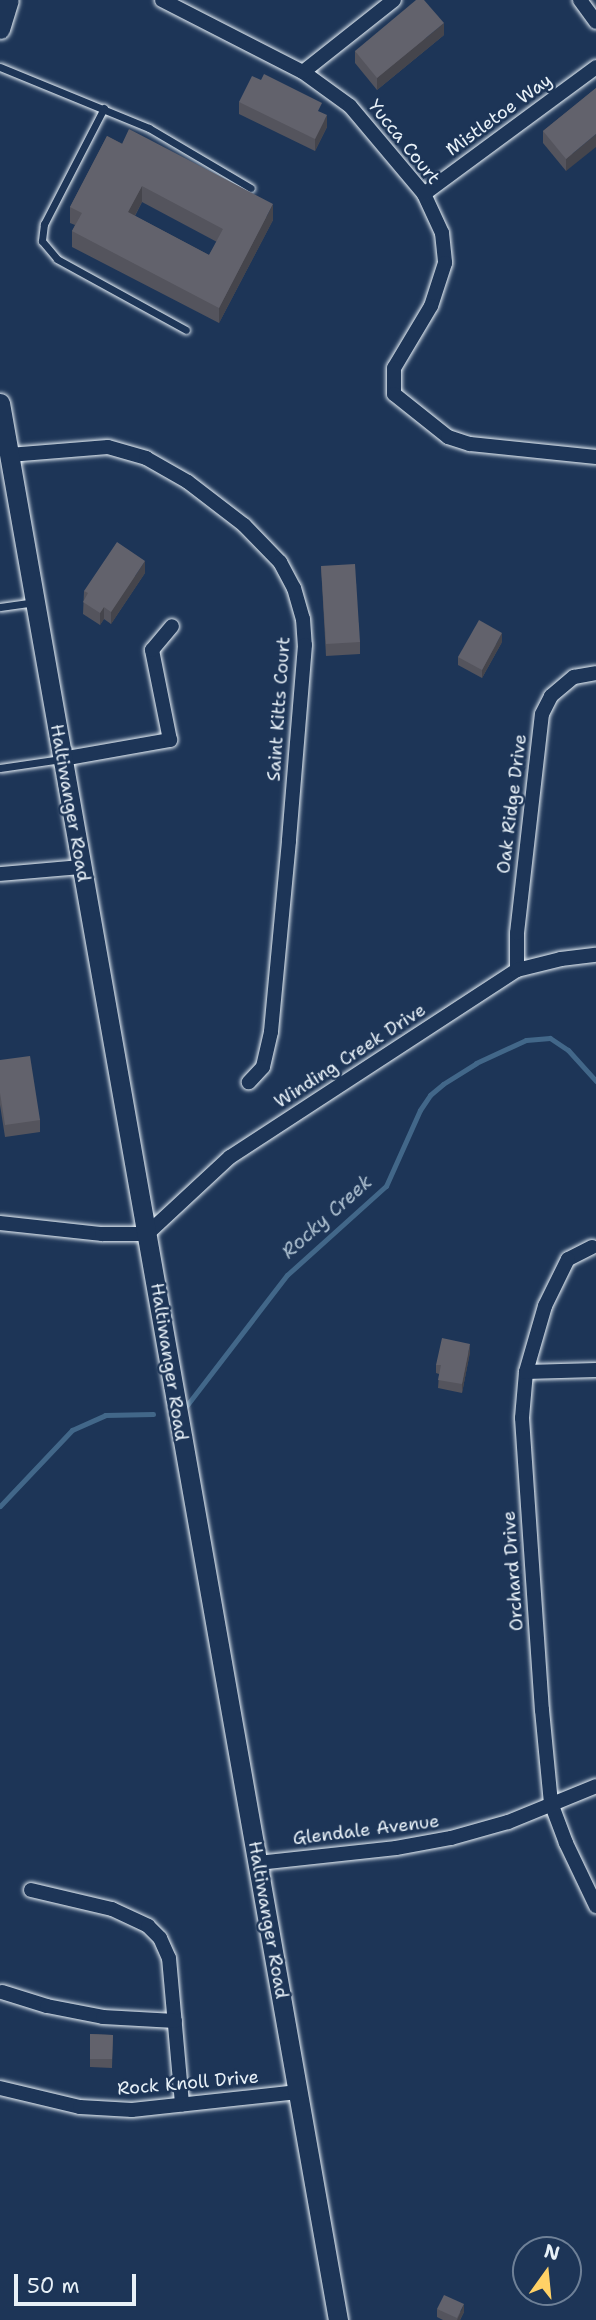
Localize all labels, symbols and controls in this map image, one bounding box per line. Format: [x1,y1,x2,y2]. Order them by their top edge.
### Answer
street label: Mistletoe Way [442,69,556,161]
street label: Yucca Court [363,96,445,188]
street label: Saint Kitts Court [263,636,295,782]
street label: Haltiwanger Road [45,722,95,884]
street label: Oak Ridge Drive [493,733,531,875]
street label: Winding Creek Drive [270,999,430,1113]
water label: Rocky Creek [277,1171,377,1263]
street label: Haltiwanger Road [146,1281,192,1443]
street label: Orchard Drive [498,1510,528,1632]
street label: Glendale Avenue [292,1810,440,1850]
street label: Haltiwanger Road [243,1839,293,2001]
street label: Rock Knoll Drive [116,2066,260,2100]
north arrow [512,2236,582,2306]
text: N [542,2238,563,2266]
scale bar [18,2260,140,2304]
text: 50 m [27,2272,80,2300]

